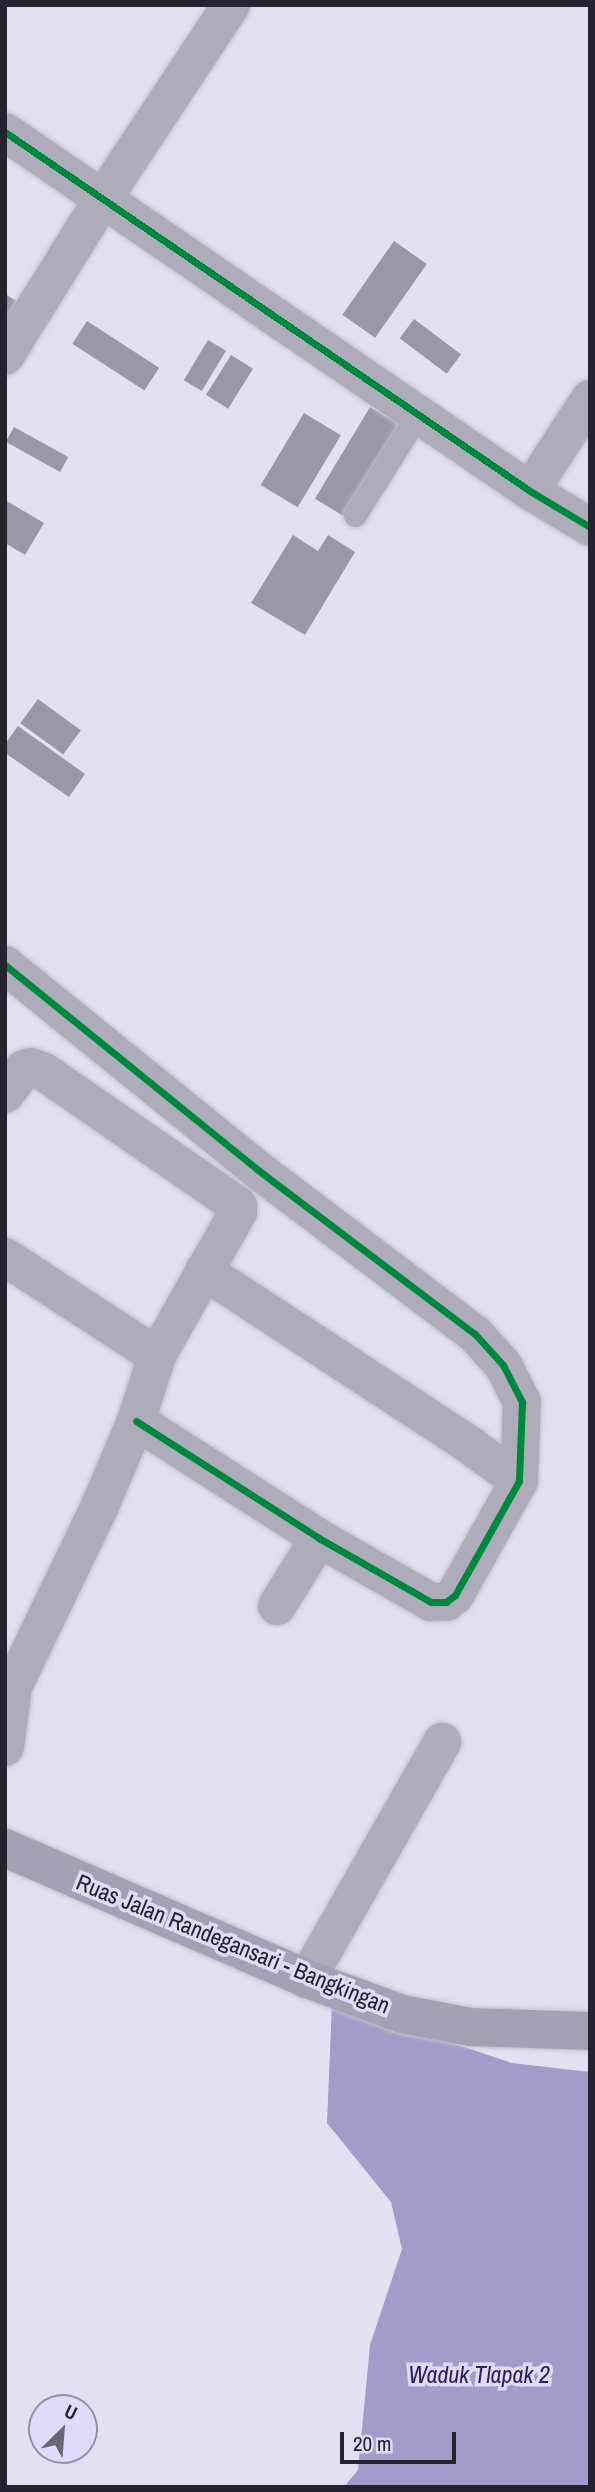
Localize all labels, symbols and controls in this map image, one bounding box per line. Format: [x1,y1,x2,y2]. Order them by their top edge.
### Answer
street label: Ruas Jalan Randegansari - Bangkingan [72,1868,394,2020]
water label: Waduk Tlapak 2 [408,2361,550,2389]
north arrow [28,2394,98,2464]
text: U [60,2398,82,2426]
scale bar [343,2418,458,2462]
text: 20 m [353,2429,391,2458]

